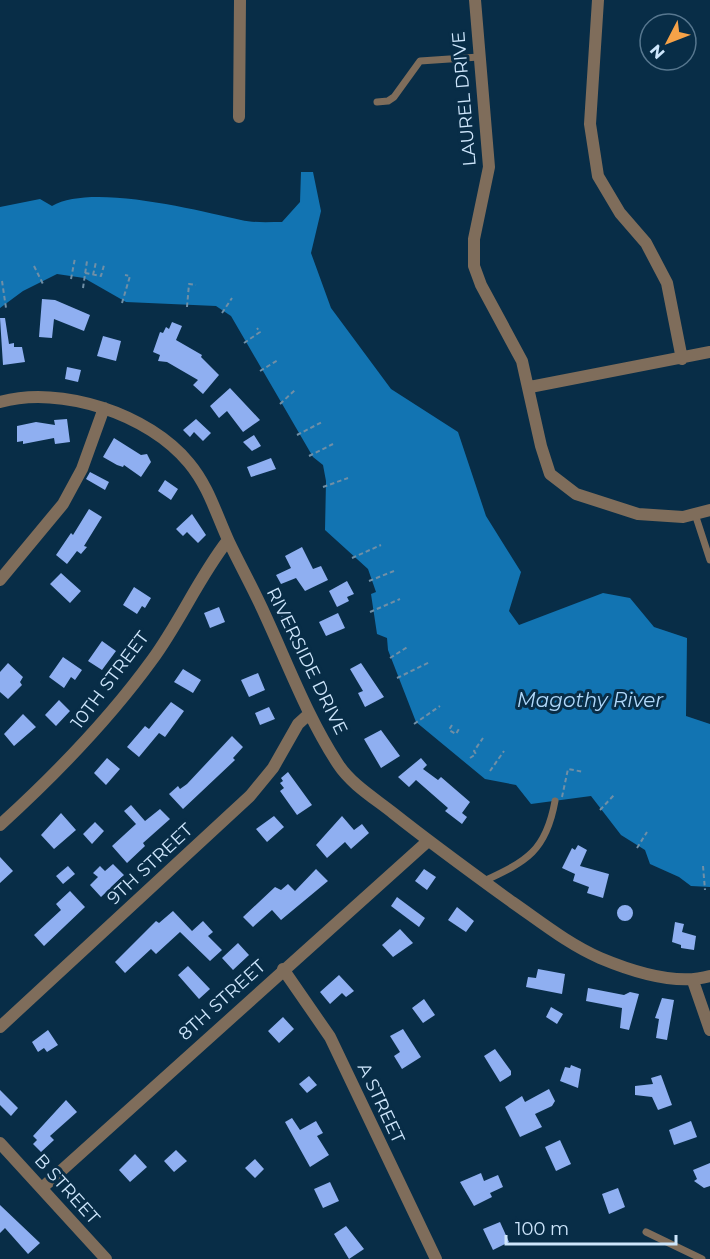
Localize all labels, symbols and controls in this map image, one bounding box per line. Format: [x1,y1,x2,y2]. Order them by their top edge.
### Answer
north arrow [638,12,698,72]
street label: LAUREL DRIVE [447,31,481,167]
text: N [646,41,669,63]
street label: RIVERSIDE DRIVE [262,584,352,738]
street label: 10TH STREET [66,626,154,733]
water label: Magothy River [517,688,664,712]
street label: 9TH STREET [103,818,198,909]
street label: 8TH STREET [174,955,271,1045]
street label: A STREET [353,1059,409,1147]
street label: B STREET [30,1149,105,1229]
scale bar [506,1208,676,1246]
text: 100 m [515,1218,569,1240]

